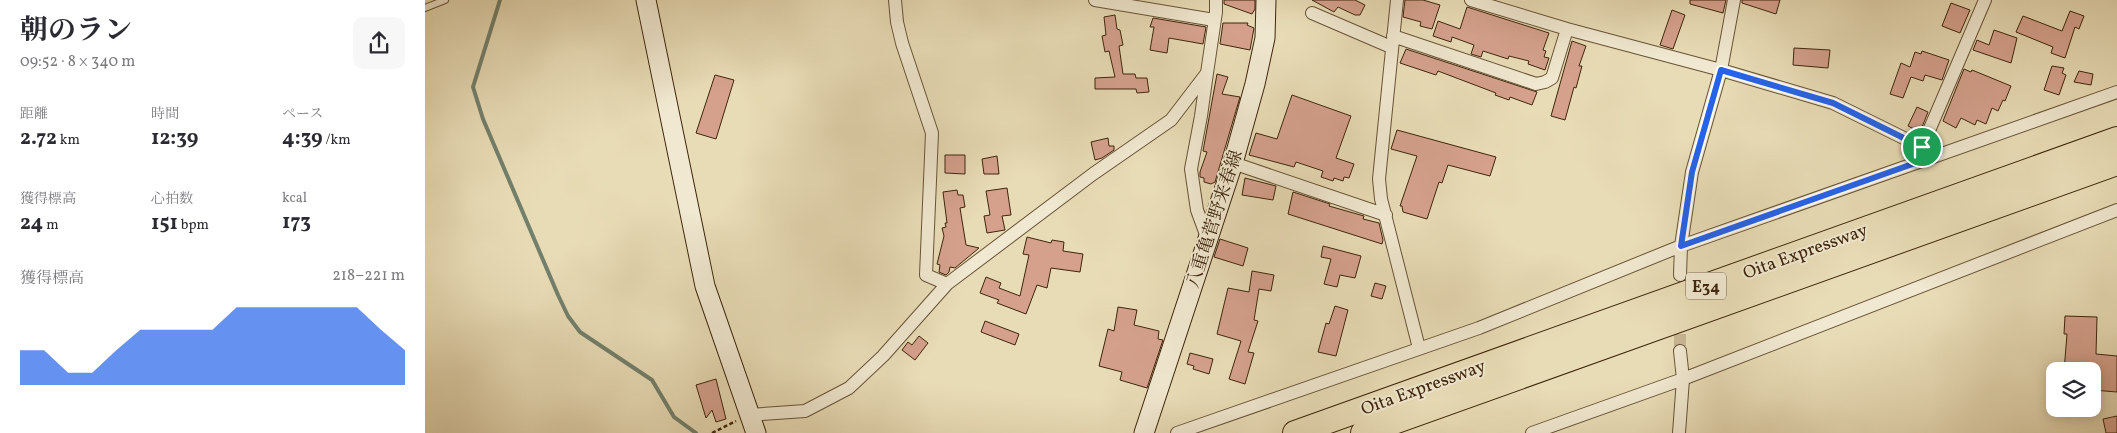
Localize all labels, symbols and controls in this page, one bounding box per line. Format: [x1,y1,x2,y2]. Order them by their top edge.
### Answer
text: 朝のラン [20,12,132,51]
button: share [353,17,405,69]
text: 09:52 · 8 × 340 m [20,51,135,73]
text: 距離 [20,105,48,124]
text: 時間 [151,105,179,124]
text: ペース [282,105,323,124]
text: 2.72 [20,124,57,153]
text: 12:39 [151,124,198,153]
text: 4:39 [282,124,323,153]
pin [1901,126,1943,168]
text: km [57,131,80,150]
text: /km [323,131,351,150]
icon: arrive [1908,133,1936,161]
street label: 八重亀菅野来春線 [1181,147,1250,292]
text: kcal [282,189,307,208]
text: 獲得標高 [20,190,76,209]
text: 心拍数 [151,190,193,209]
text: 173 [282,208,311,237]
text: 24 [20,209,43,238]
text: 151 [151,209,178,238]
text: m [43,216,59,235]
text: bpm [178,216,209,235]
street label: Oita Expressway [1740,218,1872,287]
text: 218–221 m [332,265,405,287]
text: 獲得標高 [20,268,84,290]
road number: E34 [1686,272,1726,300]
street label: Oita Expressway [1358,354,1490,423]
map controls [2046,362,2101,417]
button: layers [2046,362,2101,417]

